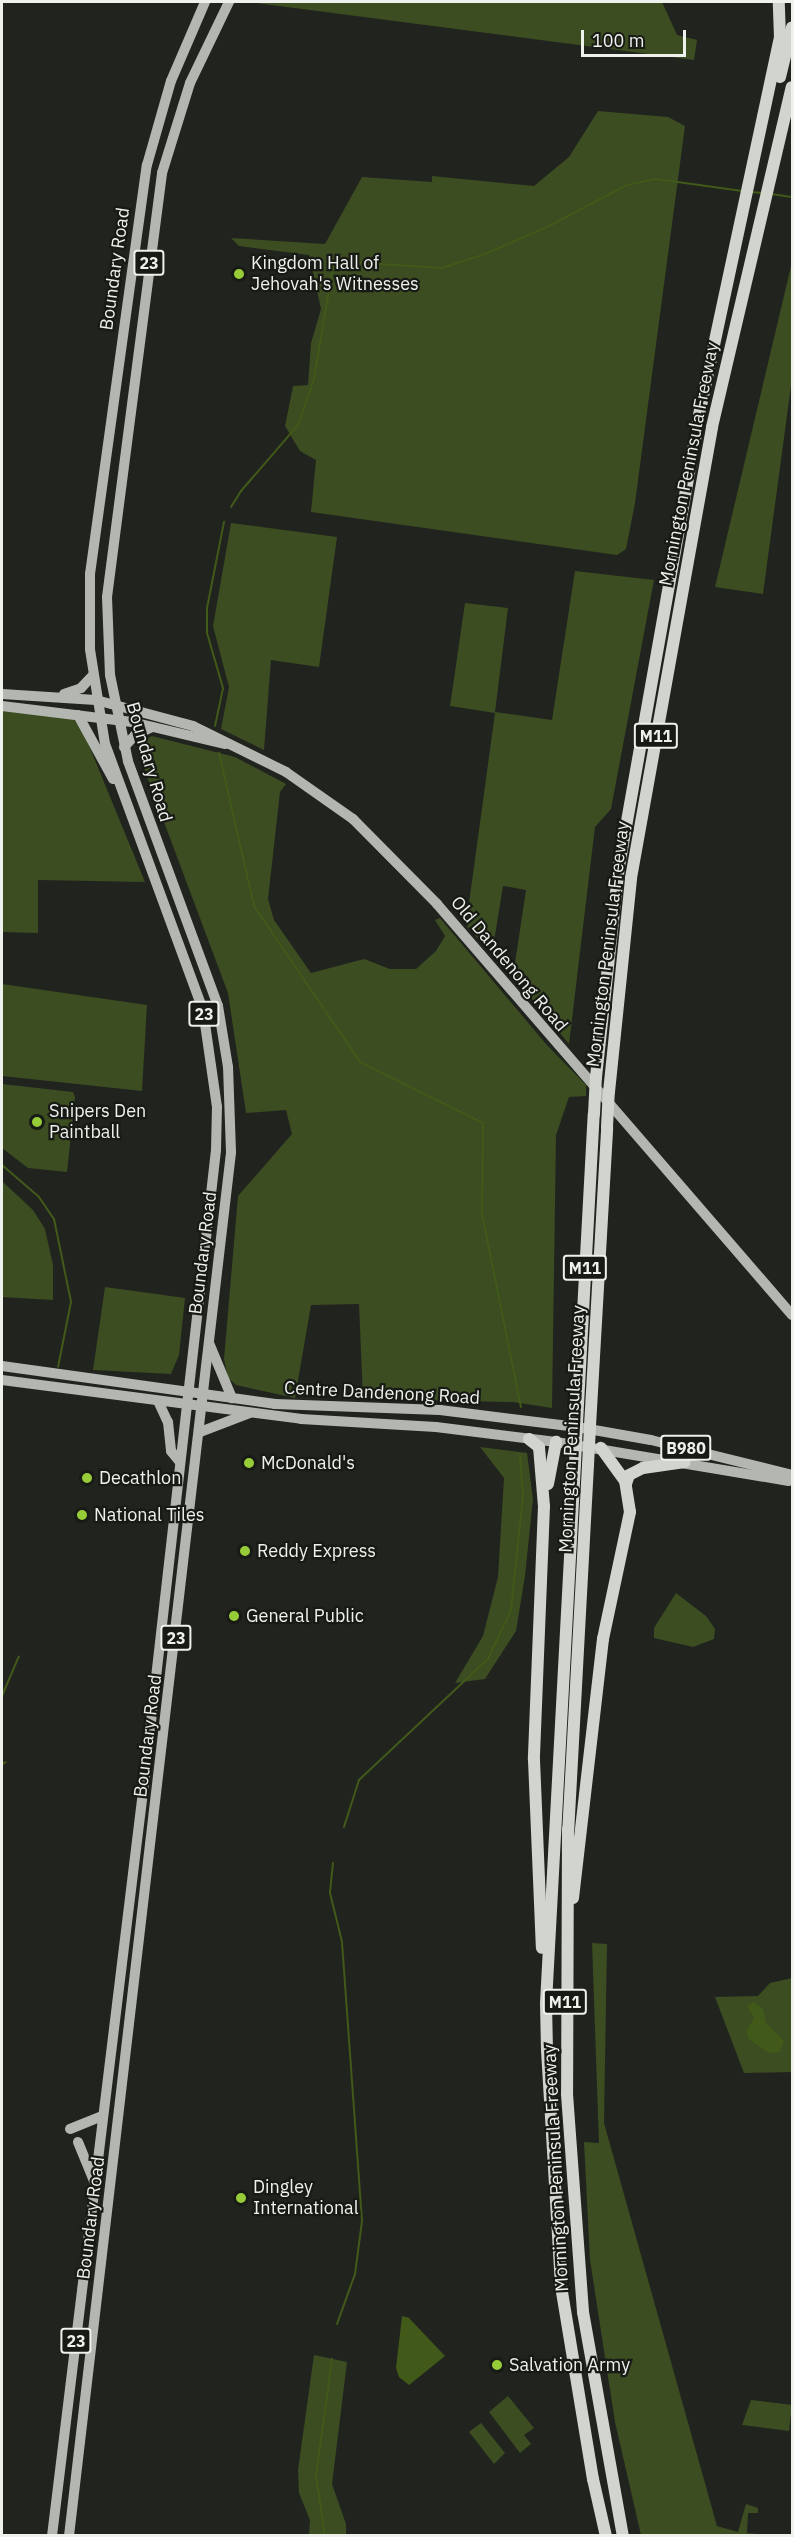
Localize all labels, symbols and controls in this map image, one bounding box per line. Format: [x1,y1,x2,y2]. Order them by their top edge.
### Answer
scale bar [584,18,689,56]
text: 100 m [592,29,644,52]
street label: Boundary Road [96,206,134,332]
road number: 23 [132,250,166,276]
place label: Kingdom Hall of Jehovah's Witnesses [251,253,419,296]
marker: Kingdom Hall of Jehovah's Witnesses [232,267,246,281]
street label: Mornington Peninsula Freeway [655,340,723,588]
street label: Boundary Road [122,700,176,824]
road number: M11 [634,723,678,749]
street label: Mornington Peninsula Freeway [582,820,634,1068]
street label: Old Dandenong Road [446,892,572,1036]
road number: 23 [188,1001,220,1027]
place label: Snipers Den Paintball [49,1101,146,1144]
marker: Snipers Den Paintball [30,1115,44,1129]
street label: Boundary Road [185,1190,221,1316]
road number: M11 [562,1255,608,1281]
street label: Mornington Peninsula Freeway [555,1305,589,1553]
street label: Centre Dandenong Road [283,1377,481,1409]
road number: B980 [659,1435,713,1461]
place label: McDonald's [261,1452,355,1474]
marker: McDonald's [242,1456,256,1470]
place label: Decathlon [99,1467,181,1489]
marker: Decathlon [80,1471,94,1485]
place label: National Tiles [94,1504,205,1526]
marker: National Tiles [75,1508,89,1522]
place label: Reddy Express [257,1540,376,1562]
marker: Reddy Express [238,1544,252,1558]
place label: General Public [246,1605,364,1627]
marker: General Public [227,1609,241,1623]
road number: 23 [160,1625,192,1651]
street label: Boundary Road [130,1673,166,1799]
road number: M11 [542,1989,588,2015]
street label: Mornington Peninsula Freeway [539,2044,573,2292]
street label: Boundary Road [73,2155,109,2281]
place label: Dingley International [253,2177,359,2220]
marker: Dingley International [234,2191,248,2205]
road number: 23 [60,2328,92,2354]
place label: Salvation Army [509,2354,630,2376]
marker: Salvation Army [490,2358,504,2372]

